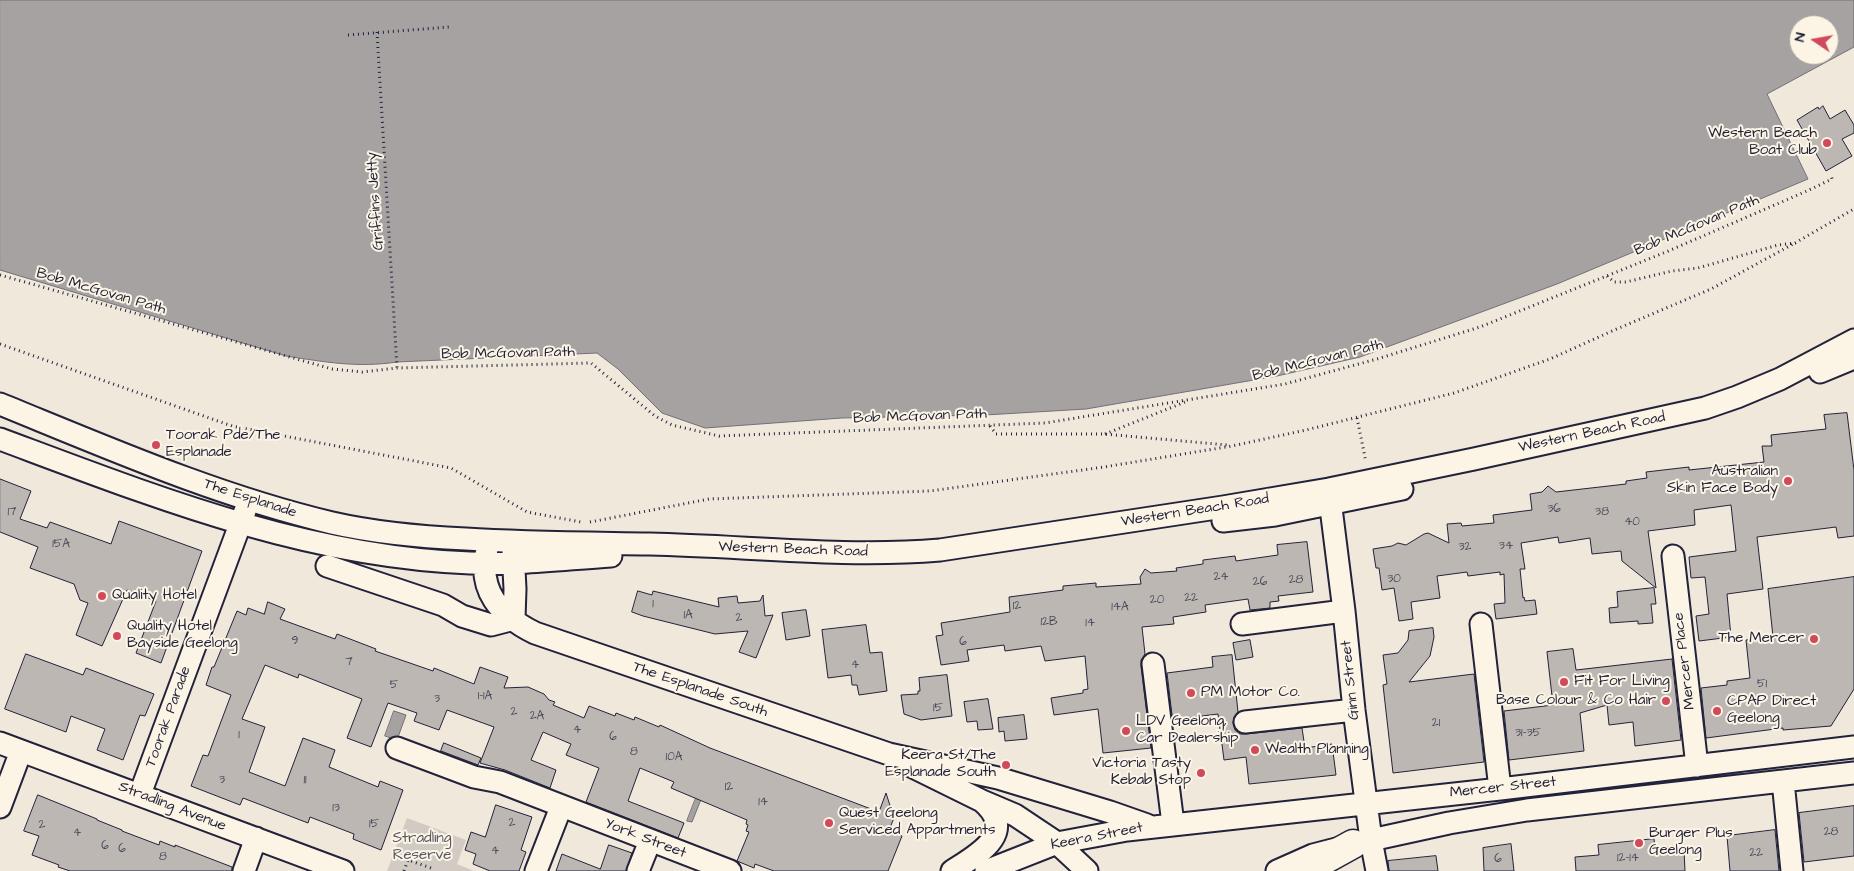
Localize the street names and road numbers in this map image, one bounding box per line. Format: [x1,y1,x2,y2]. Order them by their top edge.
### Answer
street label: Griffins Jetty [364,151,388,251]
street label: Bob McGovan Path [1632,192,1762,260]
street label: Bob McGovan Path [34,265,168,319]
street label: Bob McGovan Path [1251,336,1385,386]
street label: Bob McGovan Path [441,344,575,364]
street label: Bob McGovan Path [853,406,987,428]
street label: Western Beach Road [1517,409,1667,457]
street label: The Esplanade [201,476,299,522]
street label: Western Beach Road [1120,490,1270,532]
street label: Western Beach Road [718,538,868,562]
street label: Mercer Place [1670,611,1700,711]
street label: Ginn Street [1338,639,1364,721]
street label: The Esplanade South [630,658,770,722]
street label: Toorak Parade [142,664,196,770]
street label: Mercer Street [1449,773,1557,803]
street label: Stradling Avenue [116,778,228,836]
street label: York Street [602,815,688,863]
street label: Keera Street [1049,819,1145,855]

